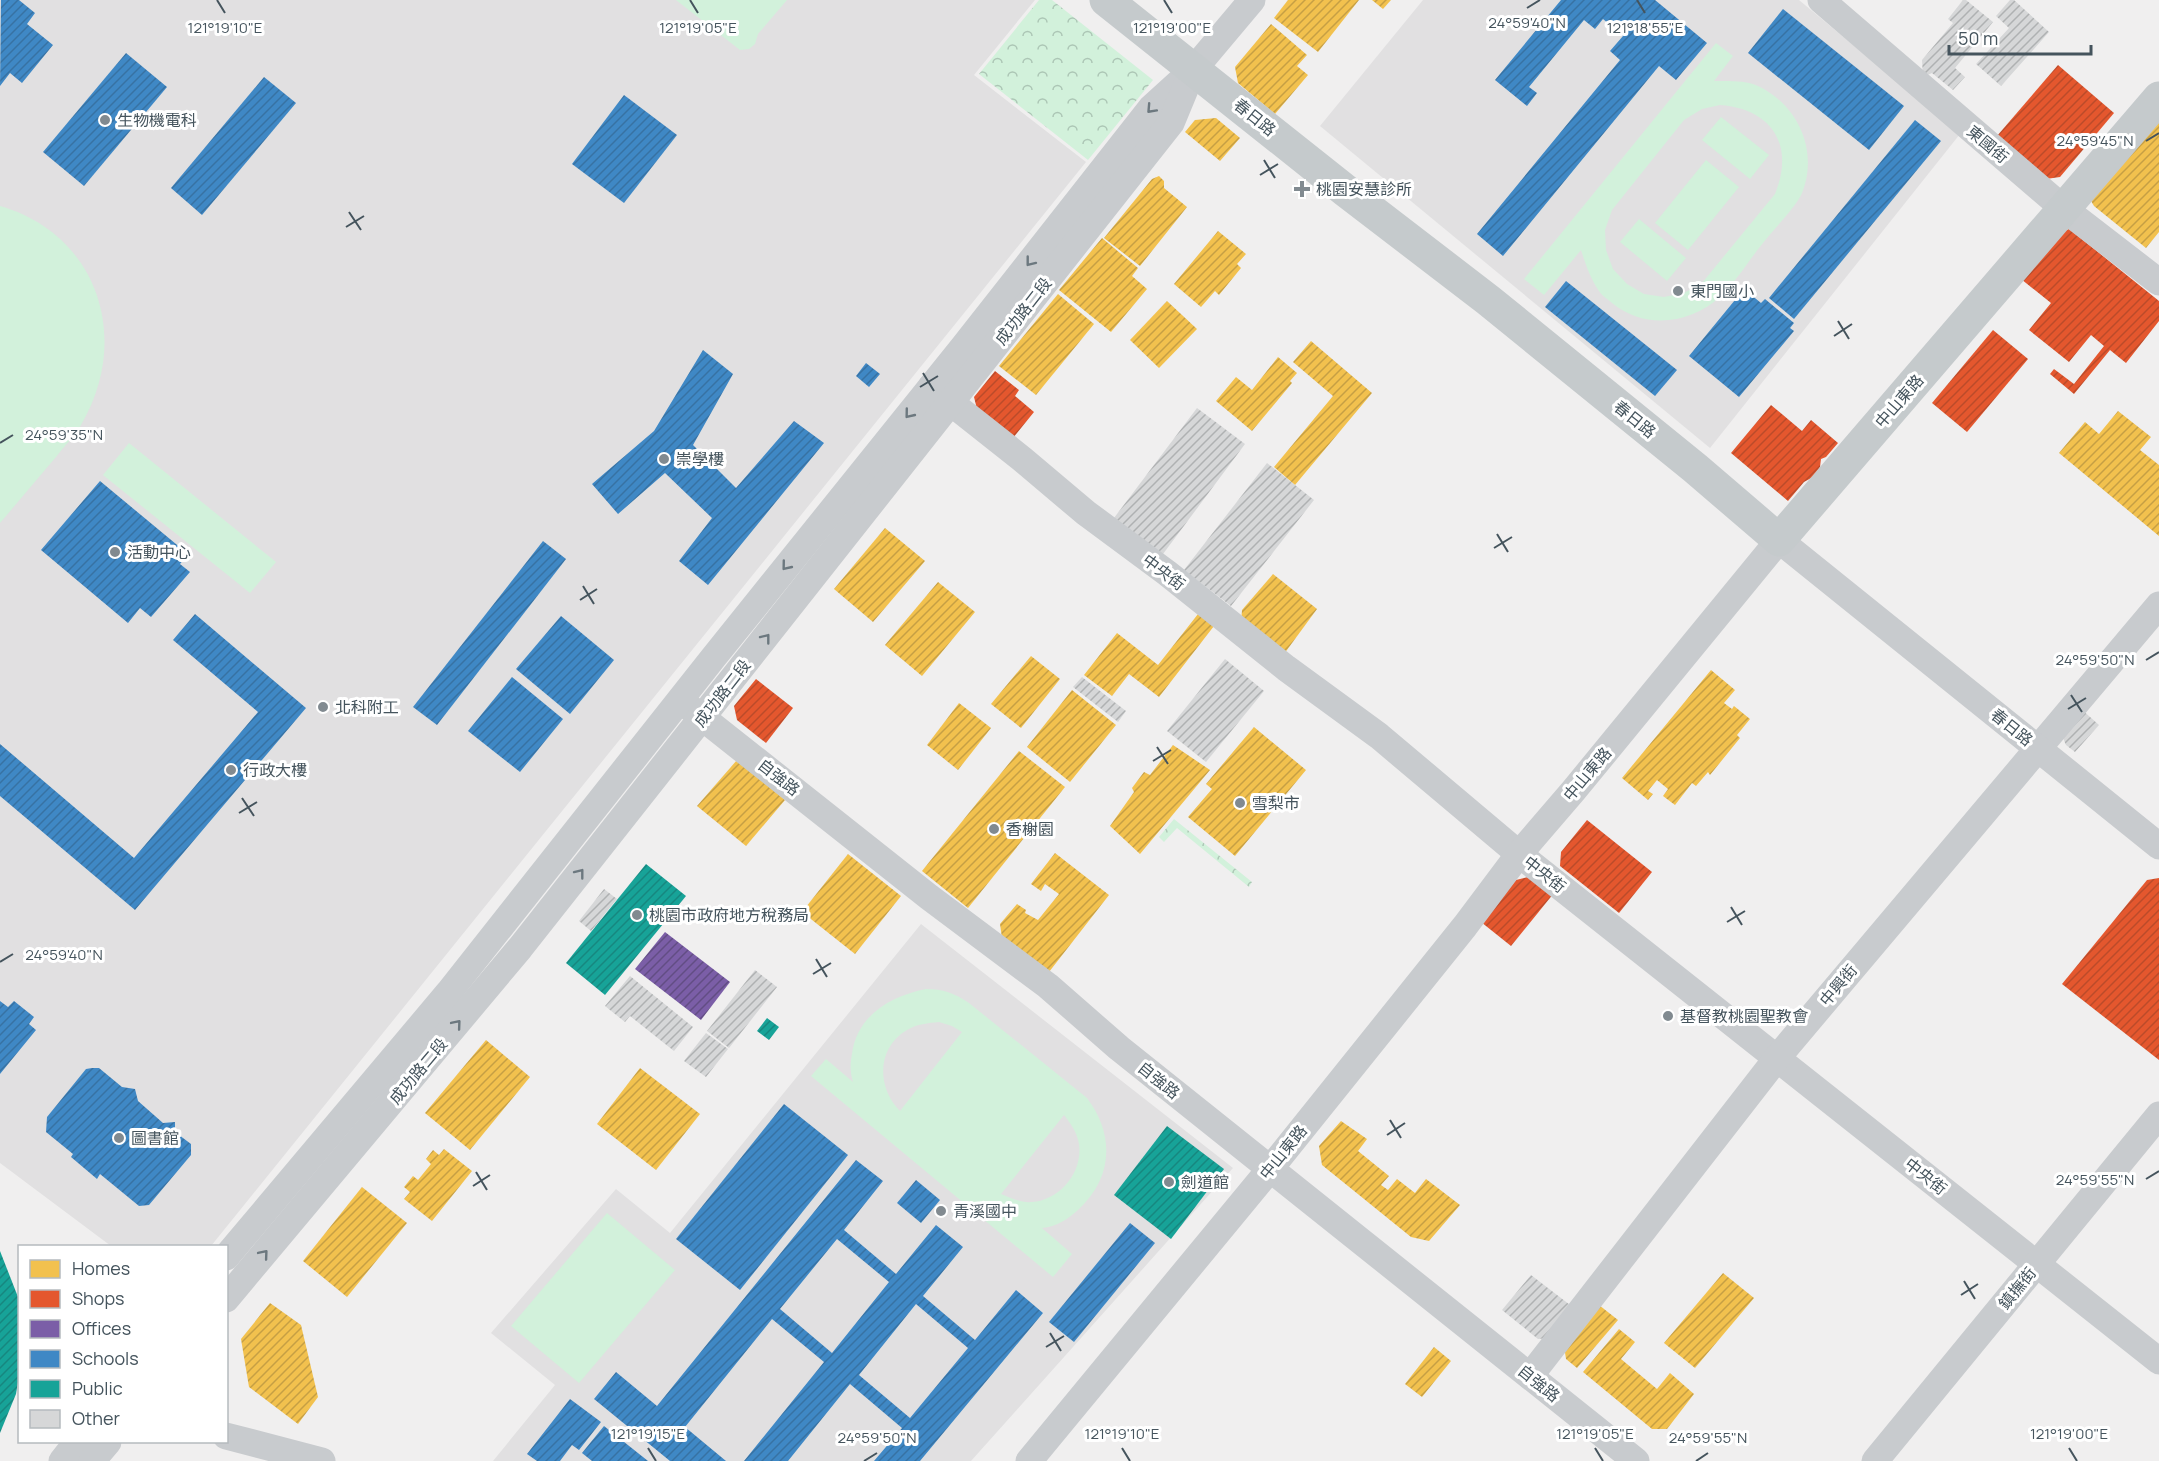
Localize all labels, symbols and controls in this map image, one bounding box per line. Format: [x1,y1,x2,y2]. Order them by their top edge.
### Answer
text: 24°59'40"N [1488,12,1566,33]
text: 121°19'10"E [188,17,262,38]
text: 121°19'05"E [659,17,737,38]
text: 121°19'00"E [1133,17,1211,38]
text: 121°18'55"E [1607,17,1683,38]
scale bar [1949,18,2092,56]
text: 50 m [1958,26,1998,50]
street label: 春日路 [1229,93,1281,141]
one-way arrow [1147,103,1158,113]
place label: 生物機電科 [117,109,197,131]
marker: 生物機電科 [98,113,112,127]
street label: 東國街 [1963,120,2013,168]
text: 24°59'45"N [2057,130,2133,151]
place label: 桃園安慧診所 [1316,178,1412,200]
marker: 桃園安慧診所 [1293,180,1311,198]
one-way arrow [1027,255,1038,266]
street label: 成功路二段 [990,273,1056,349]
place label: 東門國小 [1690,280,1754,302]
marker: 東門國小 [1671,284,1685,298]
street label: 中山東路 [1870,370,1928,432]
street label: 春日路 [1609,395,1661,443]
one-way arrow [905,408,916,419]
text: 24°59'35"N [25,424,103,445]
place label: 崇學樓 [676,448,724,470]
marker: 崇學樓 [657,452,671,466]
place label: 活動中心 [127,541,191,563]
marker: 活動中心 [108,545,122,559]
street label: 中央街 [1138,549,1190,595]
one-way arrow [783,559,794,570]
one-way arrow [758,633,769,644]
text: 24°59'50"N [2056,649,2134,670]
street label: 成功路二段 [689,655,755,731]
place label: 北科附工 [335,696,399,718]
marker: 北科附工 [316,700,330,714]
street label: 春日路 [1986,703,2038,751]
street label: 中山東路 [1558,742,1616,806]
street label: 自強路 [753,754,805,800]
place label: 行政大樓 [243,759,307,781]
marker: 行政大樓 [224,763,238,777]
place label: 雪梨市 [1252,792,1300,814]
marker: 雪梨市 [1233,796,1247,810]
place label: 香榭園 [1006,818,1054,840]
marker: 香榭園 [987,822,1001,836]
street label: 中央街 [1519,851,1571,897]
one-way arrow [572,869,583,880]
place label: 桃園市政府地方稅務局 [649,904,809,926]
marker: 桃園市政府地方稅務局 [630,908,644,922]
text: 24°59'40"N [25,944,103,965]
street label: 中興街 [1814,960,1862,1010]
place label: 基督教桃園聖教會 [1680,1005,1808,1027]
marker: 基督教桃園聖教會 [1661,1009,1675,1023]
one-way arrow [449,1020,460,1031]
street label: 成功路二段 [384,1033,452,1109]
street label: 自強路 [1133,1056,1185,1104]
street label: 中山東路 [1254,1120,1312,1184]
place label: 圖書館 [131,1127,179,1149]
marker: 圖書館 [112,1131,126,1145]
street label: 中央街 [1900,1153,1952,1199]
text: 24°59'55"N [2056,1169,2134,1190]
place label: 劍道館 [1181,1171,1229,1193]
marker: 劍道館 [1162,1175,1176,1189]
place label: 青溪國中 [953,1200,1017,1222]
marker: 青溪國中 [934,1204,948,1218]
legend [18,1245,228,1443]
one-way arrow [257,1250,268,1261]
text: Homes [72,1256,130,1280]
street label: 鎮撫街 [1993,1262,2041,1314]
text: Shops [72,1286,124,1310]
text: Offices [72,1316,131,1340]
text: Schools [72,1346,139,1370]
street label: 自強路 [1513,1359,1565,1407]
text: Public [72,1376,123,1400]
text: Other [72,1406,120,1430]
text: 121°19'15"E [611,1423,685,1444]
text: 121°19'10"E [1085,1423,1159,1444]
text: 121°19'05"E [1556,1423,1634,1444]
text: 121°19'00"E [2030,1423,2108,1444]
text: 24°59'50"N [838,1427,916,1448]
text: 24°59'55"N [1669,1427,1747,1448]

